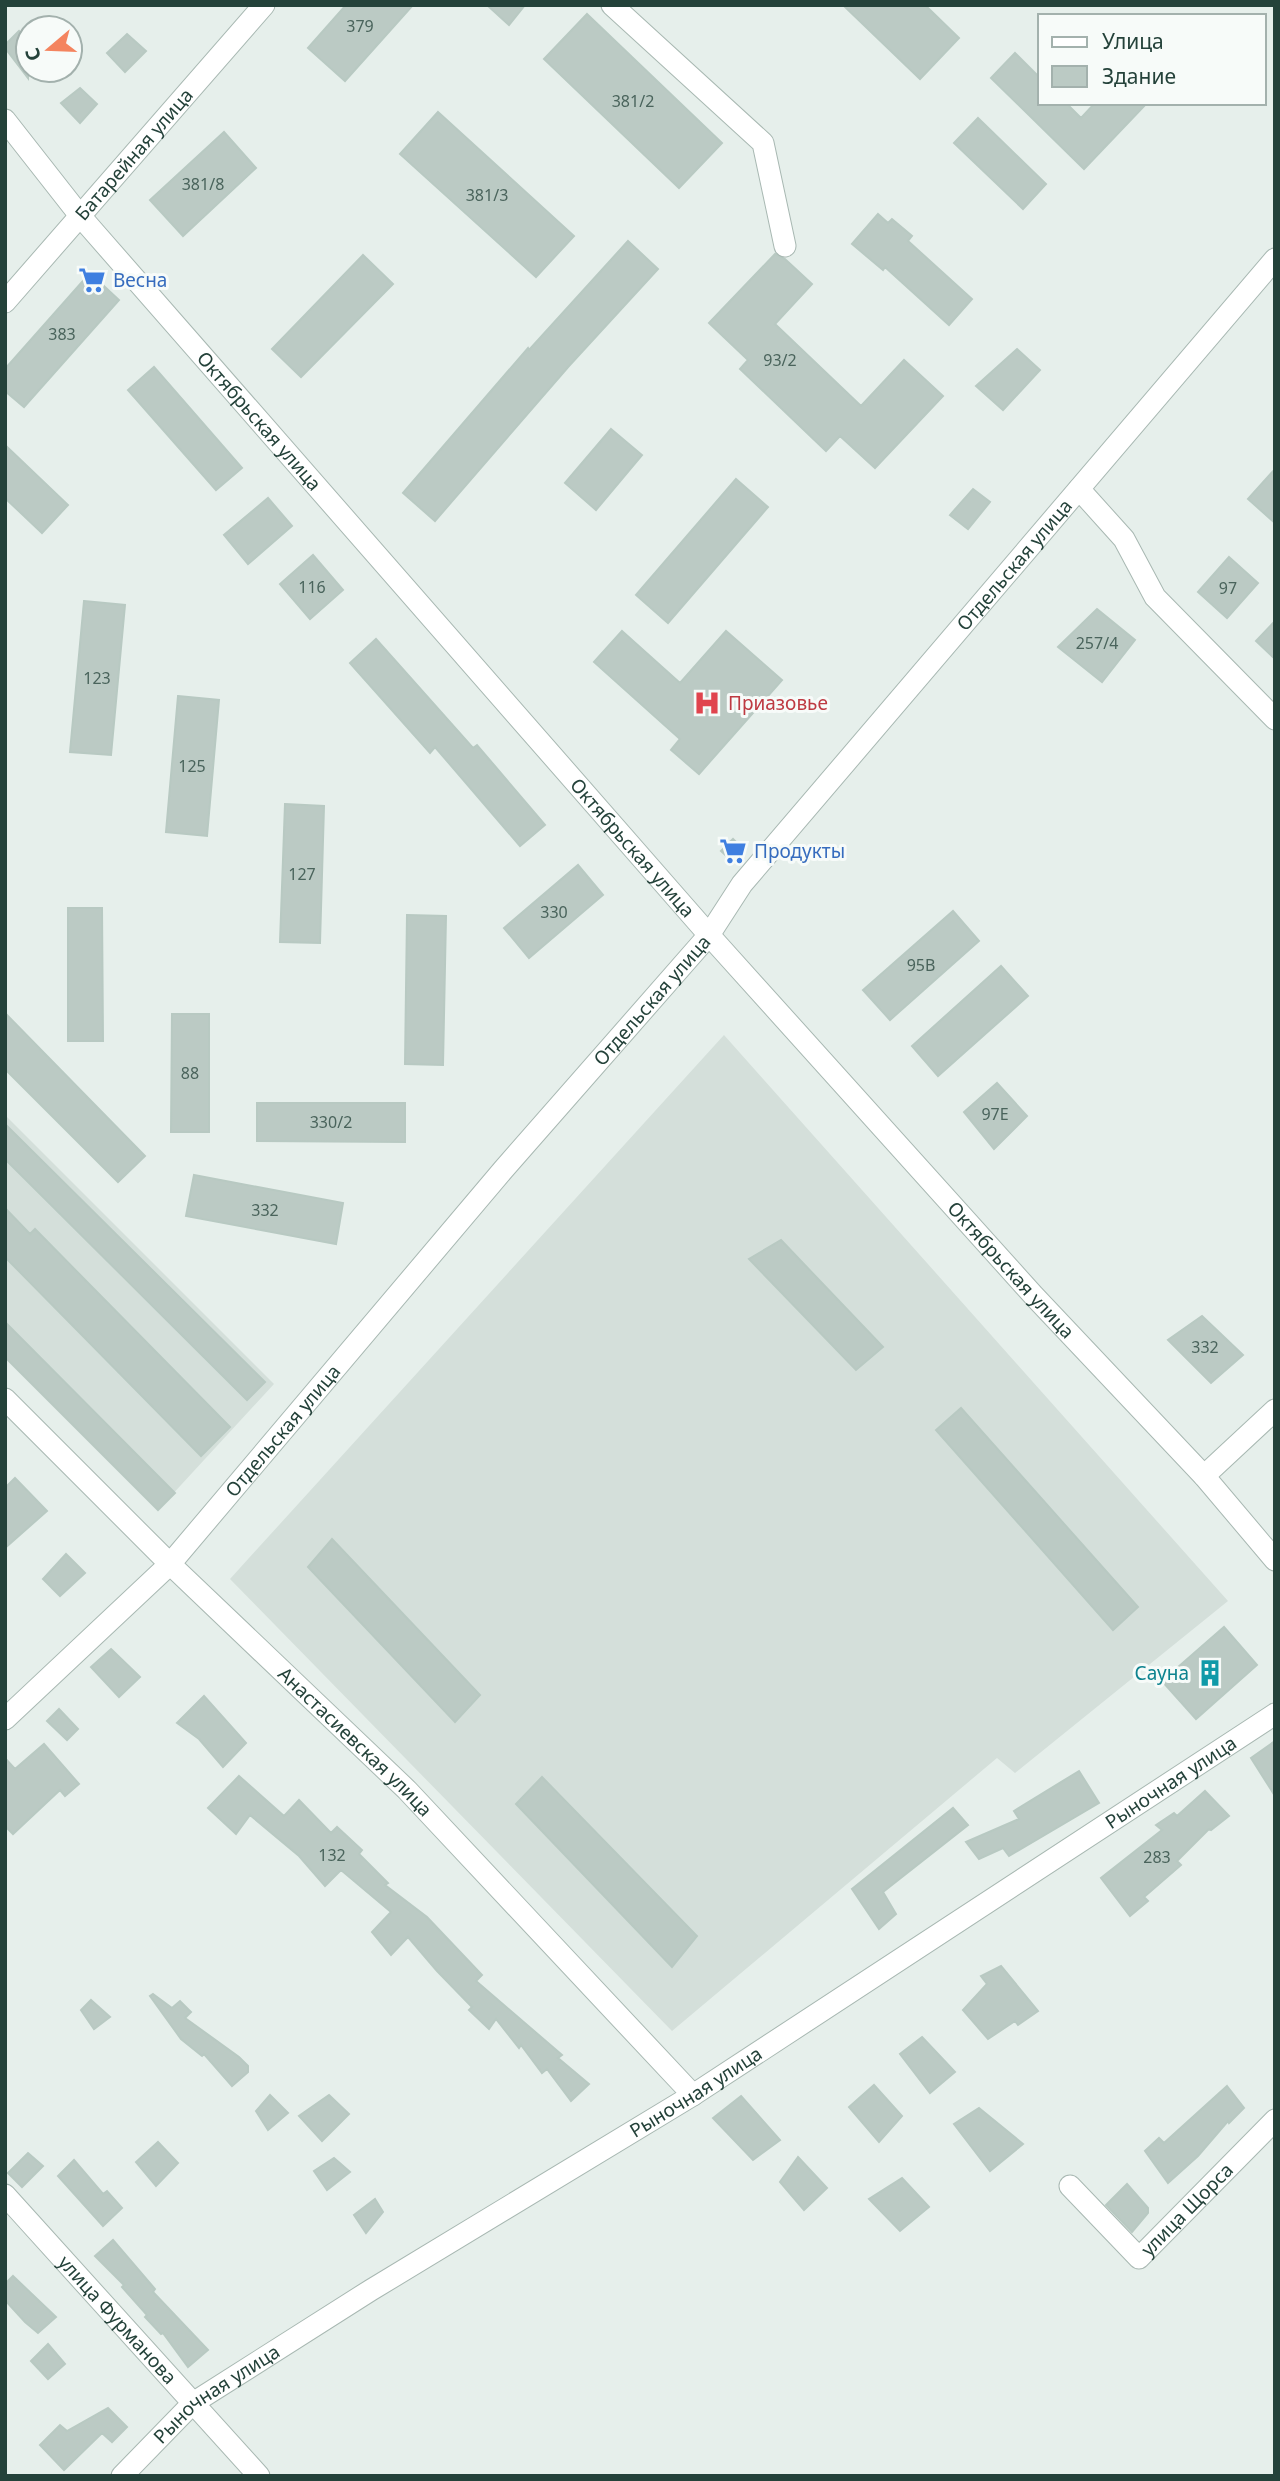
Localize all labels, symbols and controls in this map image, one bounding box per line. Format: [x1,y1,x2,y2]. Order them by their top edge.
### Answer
north arrow [14,14,84,84]
legend [1038,14,1266,105]
house number: 379 [346,15,374,37]
text: Улица [1102,27,1164,55]
text: С [19,45,47,65]
text: Здание [1102,62,1176,90]
street label: Батарейная улица [69,83,199,226]
house number: 381/2 [612,90,654,112]
house number: 381/8 [182,173,224,195]
house number: 381/3 [466,184,508,206]
supermarket icon: Весна [77,265,107,295]
place label: Весна [113,267,167,293]
house number: 383 [48,323,76,345]
street label: Октябрьская улица [191,346,327,496]
house number: 93/2 [763,349,797,371]
street label: Отдельская улица [951,493,1078,636]
house number: 116 [298,576,326,598]
house number: 97 [1219,577,1237,599]
house number: 257/4 [1076,632,1118,654]
house number: 123 [83,667,111,689]
hospital icon: Приазовье [692,688,722,718]
place label: Приазовье [728,690,828,716]
house number: 125 [178,755,206,777]
street label: Октябрьская улица [564,772,701,923]
supermarket icon: Продукты [718,836,748,866]
place label: Продукты [754,838,845,864]
house number: 127 [288,863,316,885]
house number: 330 [540,901,568,923]
street label: Отдельская улица [587,929,716,1071]
house number: 95В [907,954,935,976]
house number: 88 [181,1062,199,1084]
house number: 97Е [981,1103,1009,1125]
house number: 330/2 [310,1111,352,1133]
street label: Октябрьская улица [942,1196,1080,1344]
house number: 332 [251,1199,279,1221]
house number: 332 [1191,1336,1219,1358]
street label: Отдельская улица [219,1359,346,1502]
building icon: Сауна [1195,1658,1225,1688]
place label: Сауна [1135,1660,1189,1686]
street label: Анастасиевская улица [273,1661,438,1822]
street label: Рыночная улица [1100,1730,1241,1835]
house number: 132 [318,1844,346,1866]
house number: 283 [1143,1846,1171,1868]
street label: Рыночная улица [625,2040,767,2143]
street label: улица Щорса [1135,2157,1239,2262]
street label: улица Фурманова [53,2250,183,2390]
street label: Рыночная улица [148,2338,285,2449]

